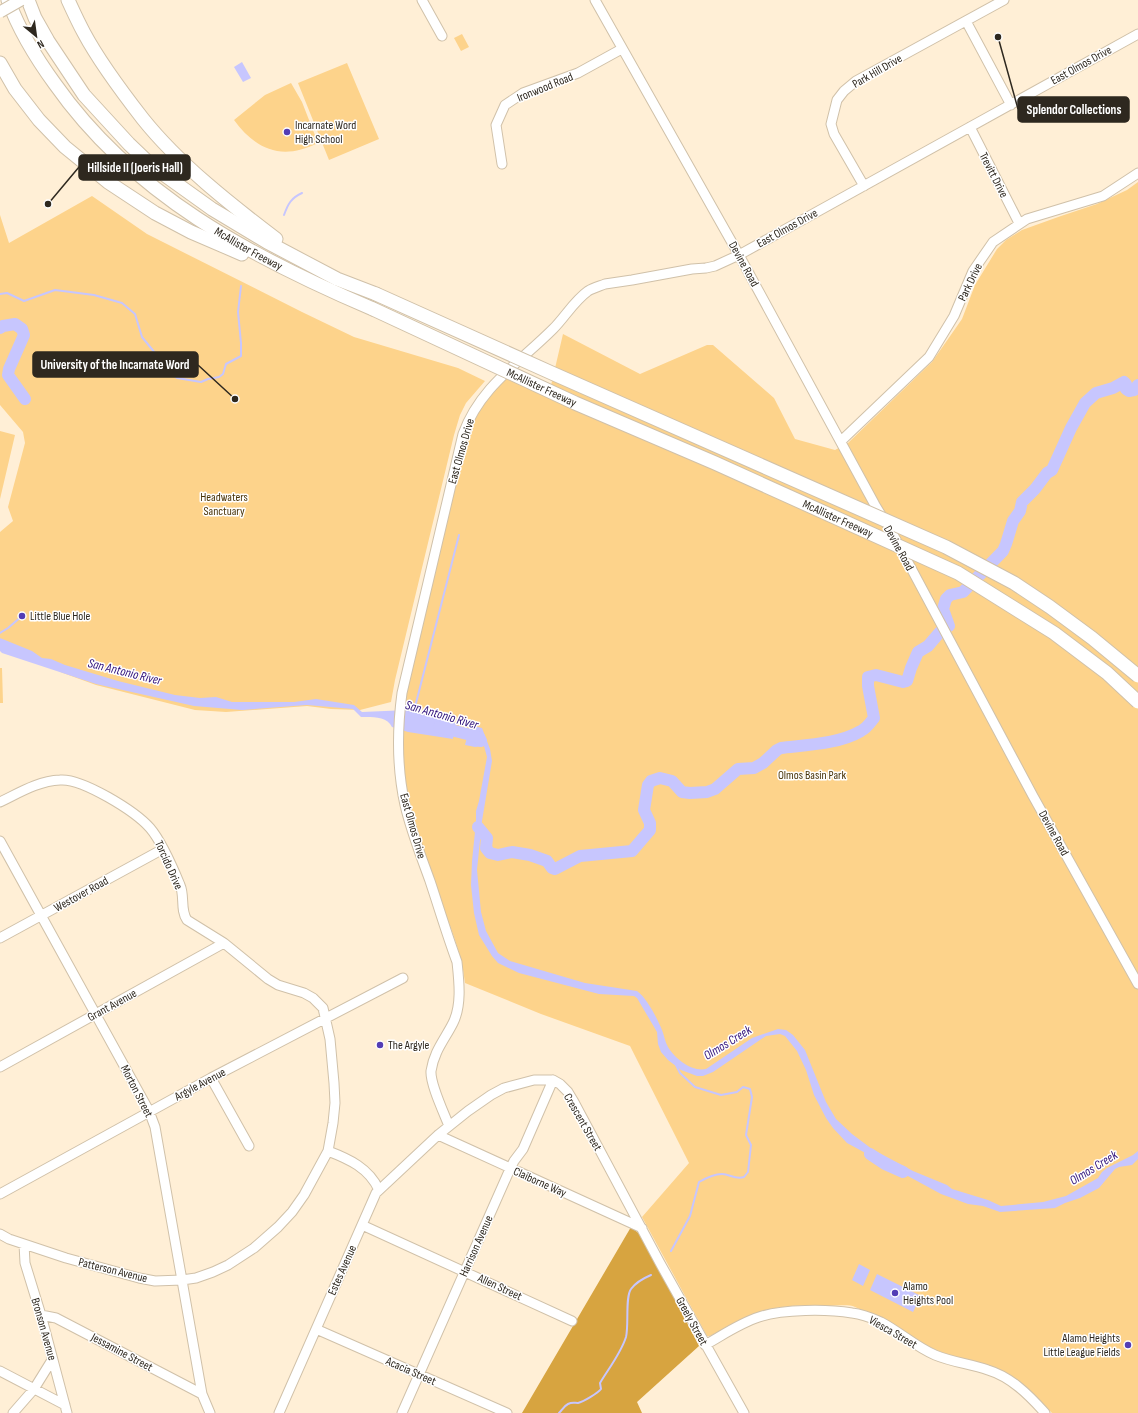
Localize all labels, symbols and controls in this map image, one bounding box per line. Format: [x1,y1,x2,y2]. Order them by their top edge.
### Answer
north arrow [16,16,56,56]
text: N [35,37,46,51]
street label: East Olmos Drive [1048,42,1114,88]
street label: Park Hill Drive [850,51,905,92]
street label: Ironwood Road [515,69,576,106]
callout: Splendor Collections [1018,97,1129,122]
text: Splendor Collections [1027,102,1121,118]
place label: Incarnate Word High School [295,118,356,147]
marker: Incarnate Word High School [282,127,292,137]
street label: Trevitt Drive [976,150,1011,201]
callout: Hillside II (Joeris Hall) [79,155,190,180]
text: Hillside II (Joeris Hall) [87,160,183,176]
street label: East Olmos Drive [754,205,820,251]
street label: McAllister Freeway [211,224,285,274]
street label: Devine Road [725,239,762,289]
street label: Park Drive [955,261,986,304]
callout: University of the Incarnate Word [33,352,198,377]
text: University of the Incarnate Word [40,357,190,373]
street label: McAllister Freeway [504,365,579,411]
street label: East Olmos Drive [445,417,478,486]
park label: Headwaters Sanctuary [200,490,248,519]
street label: McAllister Freeway [800,497,875,542]
street label: Devine Road [880,523,917,573]
place label: Little Blue Hole [30,609,91,624]
marker: Little Blue Hole [17,611,27,621]
water label: San Antonio River [86,655,165,689]
water label: San Antonio River [403,697,481,733]
park label: Olmos Basin Park [778,768,847,783]
street label: East Olmos Drive [396,792,429,861]
street label: Devine Road [1035,808,1072,858]
street label: Torcido Drive [151,838,186,892]
street label: Westover Road [51,873,111,916]
street label: Grant Avenue [85,986,140,1025]
water label: Olmos Creek [701,1021,755,1064]
place label: The Argyle [388,1038,430,1053]
marker: The Argyle [375,1040,385,1050]
street label: Morton Street [117,1063,156,1120]
street label: Argyle Avenue [171,1065,229,1105]
street label: Crescent Street [560,1091,605,1154]
water label: Olmos Creek [1067,1146,1121,1189]
street label: Claiborne Way [511,1164,569,1201]
street label: Harrison Avenue [456,1213,497,1279]
street label: Estes Avenue [325,1243,360,1298]
street label: Patterson Avenue [77,1255,149,1286]
street label: Allen Street [474,1270,525,1304]
place label: Alamo Heights Pool [902,1279,953,1308]
marker: Alamo Heights Pool [890,1288,900,1298]
street label: Greely Street [672,1294,711,1348]
street label: Bronson Avenue [27,1296,60,1362]
street label: Viesca Street [866,1313,920,1352]
street label: Jessamine Street [88,1330,155,1375]
place label: Alamo Heights Little League Fields [1043,1331,1120,1360]
marker: Alamo Heights Little League Fields [1123,1340,1133,1350]
street label: Acacia Street [382,1353,439,1389]

